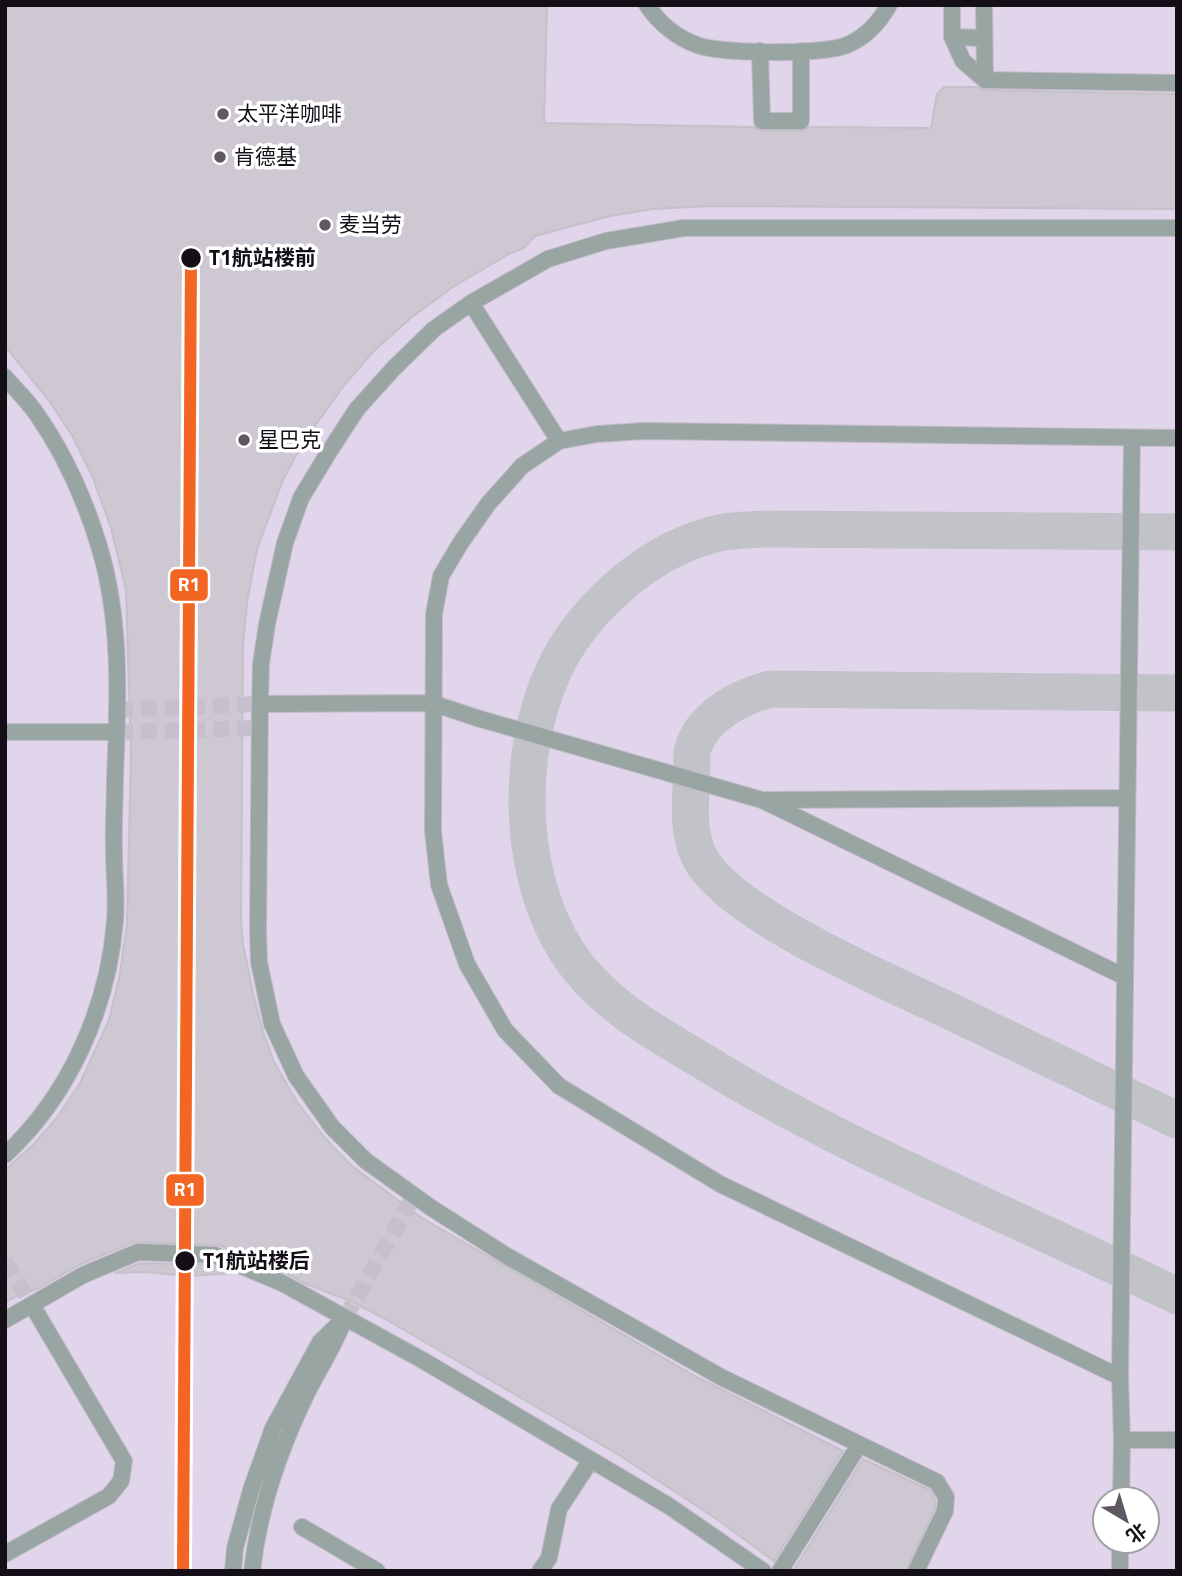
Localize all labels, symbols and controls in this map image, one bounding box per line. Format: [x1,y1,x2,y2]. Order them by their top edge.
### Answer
place label: 太平洋咖啡 [237,97,342,129]
marker: 太平洋咖啡 [215,106,231,122]
place label: 肯德基 [234,140,297,172]
marker: 肯德基 [212,149,228,165]
place label: 麦当劳 [339,208,402,240]
marker: 麦当劳 [317,217,333,233]
place label: T1航站楼前 [209,241,316,273]
marker: T1航站楼前 [179,246,203,270]
place label: 星巴克 [258,423,321,455]
marker: 星巴克 [236,432,252,448]
line badge: R1 [169,568,209,602]
text: R1 [178,569,200,598]
line badge: R1 [165,1173,205,1207]
text: R1 [174,1174,196,1203]
place label: T1航站楼后 [203,1244,310,1276]
marker: T1航站楼后 [173,1249,197,1273]
north arrow [1091,1485,1161,1555]
text: 北 [1120,1517,1153,1551]

